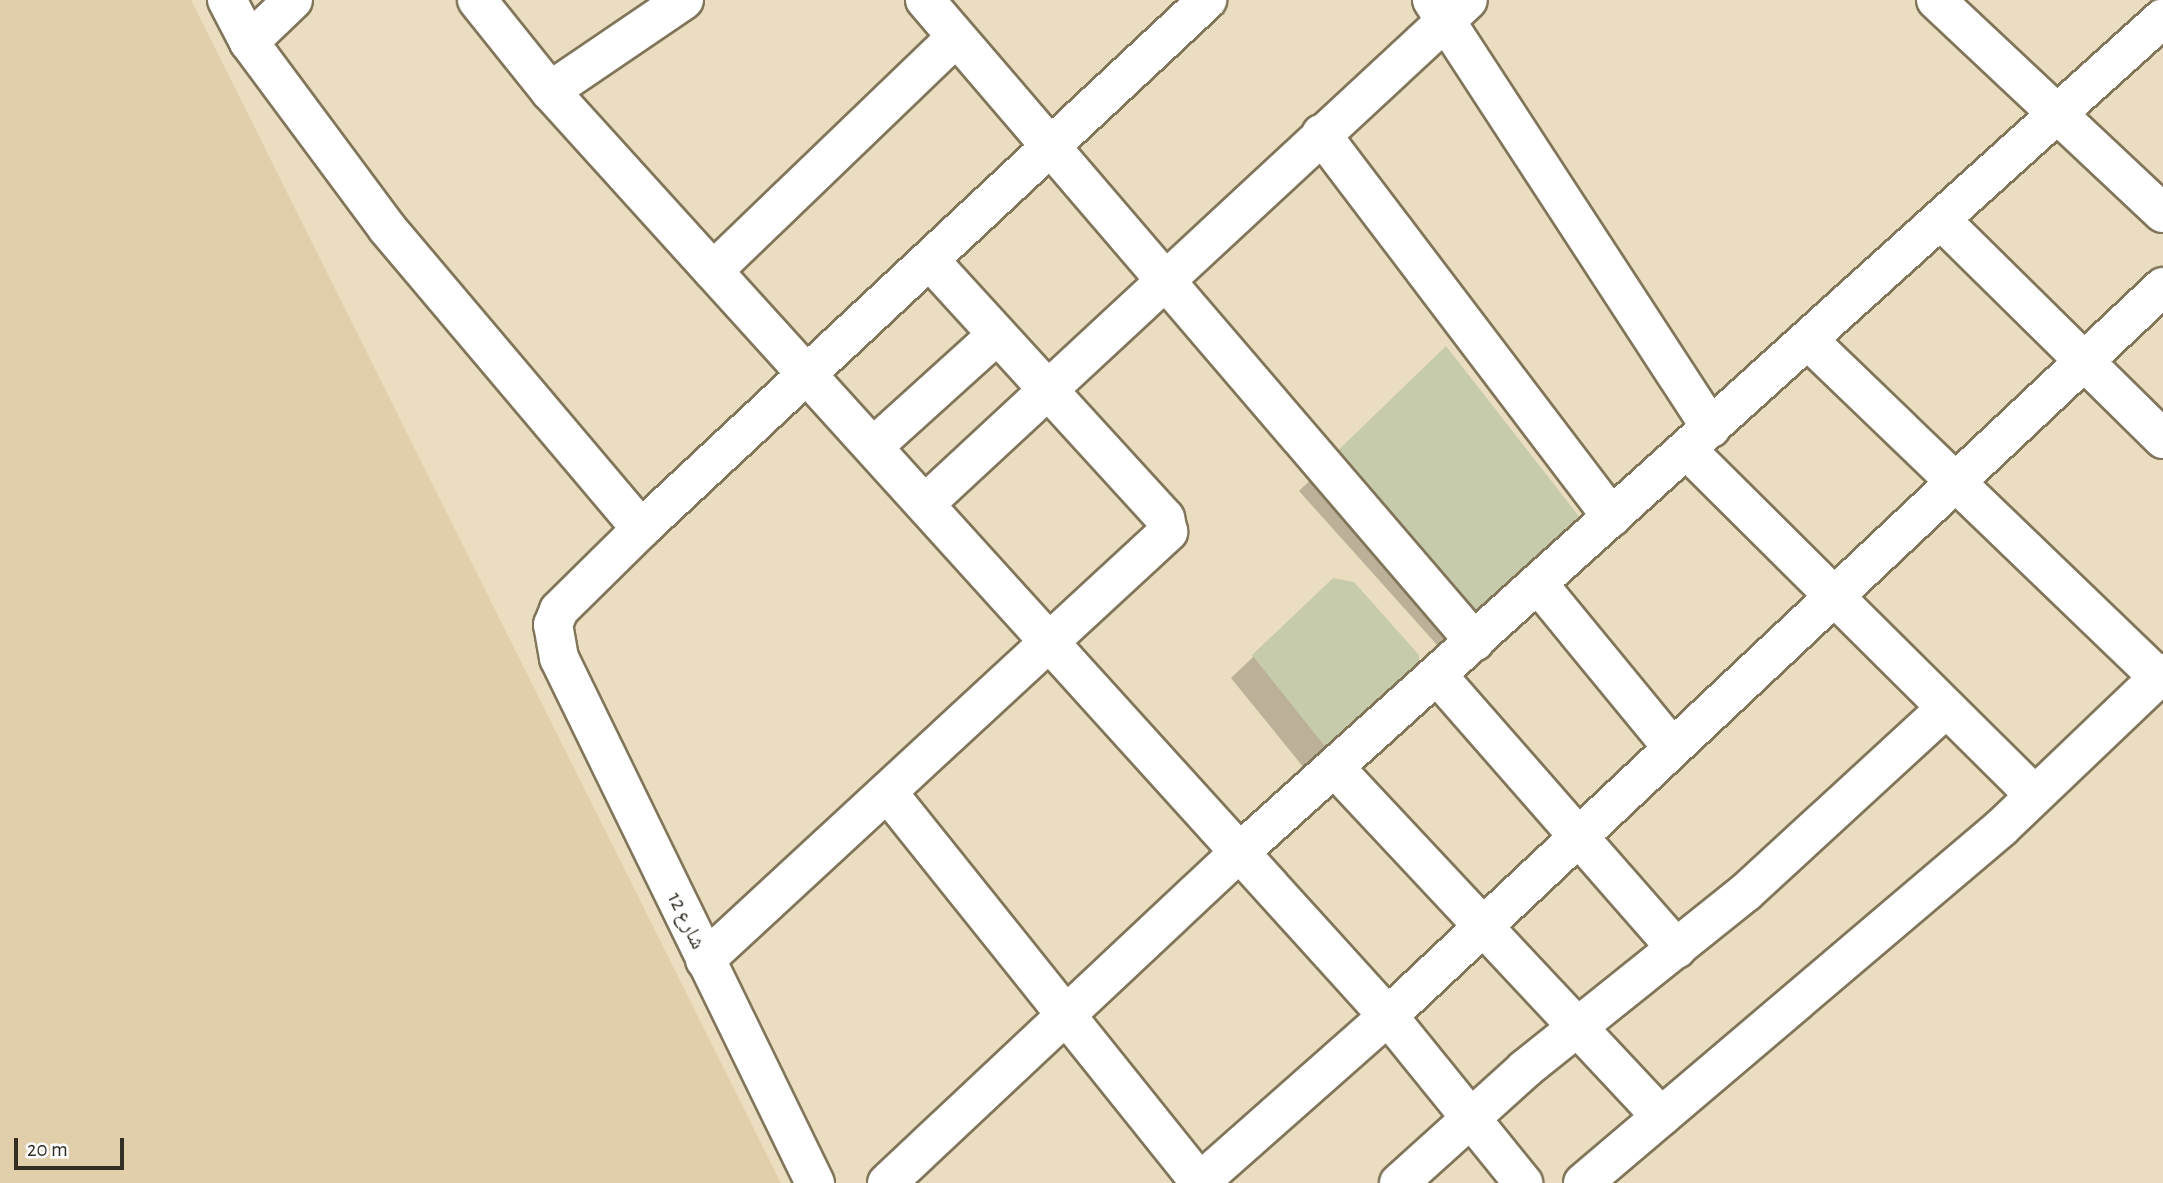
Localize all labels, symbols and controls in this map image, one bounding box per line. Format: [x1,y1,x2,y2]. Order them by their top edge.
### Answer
street label: شارع 12 [661,888,711,954]
scale bar [18,1124,128,1168]
text: 20 m [27,1139,68,1160]

